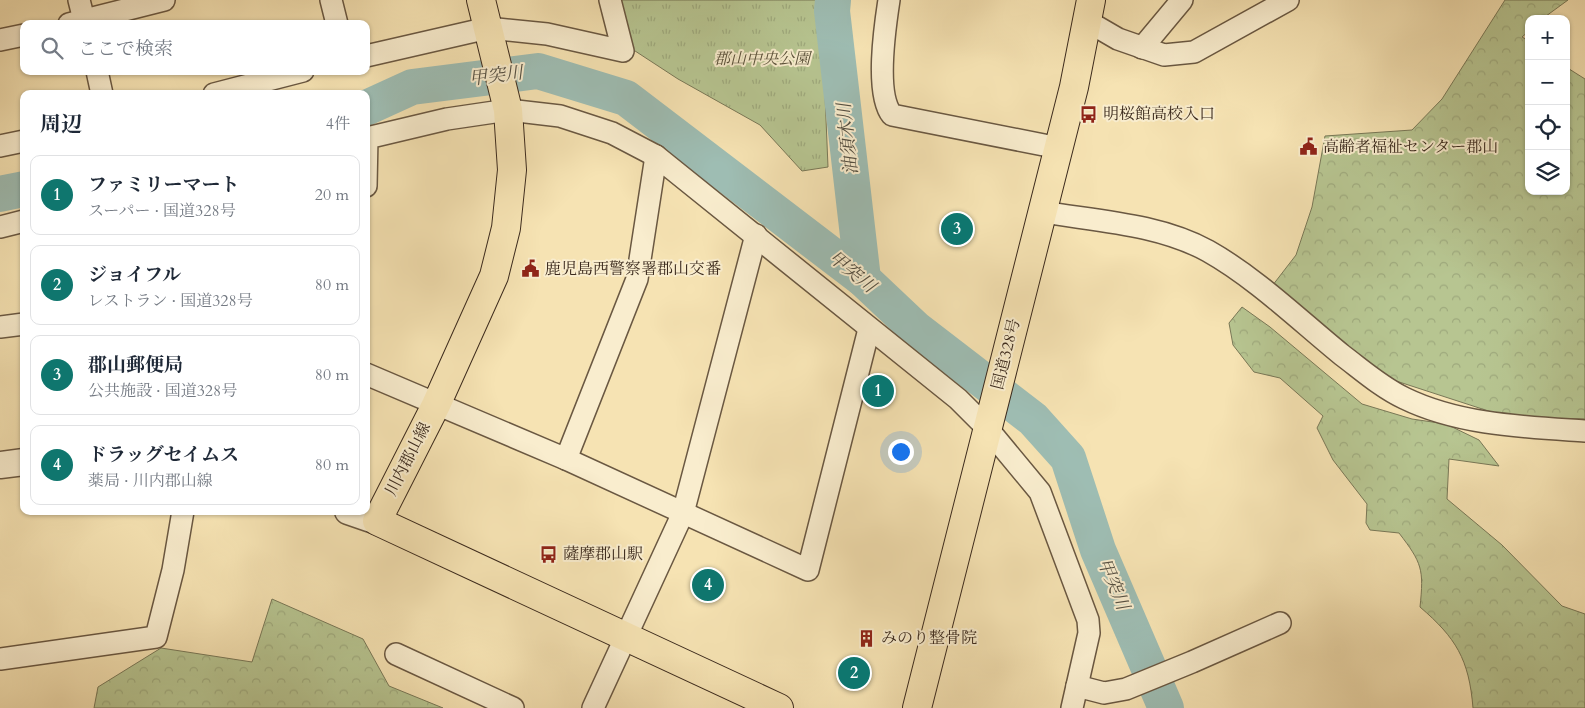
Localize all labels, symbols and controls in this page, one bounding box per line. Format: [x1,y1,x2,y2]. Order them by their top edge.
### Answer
map controls [1525,15,1570,195]
button: + [1525,15,1570,60]
search box [20,20,370,75]
icon: search [38,34,66,62]
text: ここで検索 [78,36,173,62]
park label: 郡山中央公園 [714,48,813,70]
water label: 甲突川 [468,60,526,92]
button: − [1525,60,1570,105]
water label: 油須木川 [832,100,864,176]
place label: 明桜館高校入口 [1103,103,1215,125]
bus stop icon: 明桜館高校入口 [1079,104,1099,124]
button: locate [1525,105,1570,150]
text: 周辺 [40,110,82,139]
text: 4件 [326,113,350,135]
place label: 高齢者福祉センター郡山 [1323,136,1498,158]
public building icon: 高齢者福祉センター郡山 [1299,137,1319,157]
button: layers [1525,150,1570,195]
text: ファミリーマート [88,172,240,198]
text: 1 [53,184,61,206]
text: 20 m [315,184,349,206]
text: スーパー · 国道328号 [88,200,236,222]
pin: 3 [941,210,973,248]
water label: 甲突川 [823,245,882,300]
place label: 鹿児島西警察署郡山交番 [545,258,721,280]
public building icon: 鹿児島西警察署郡山交番 [521,259,541,279]
text: ジョイフル [88,262,181,288]
text: 2 [53,274,61,296]
text: 80 m [315,274,349,296]
text: レストラン · 国道328号 [88,290,253,312]
street label: 国道328号 [987,316,1025,392]
text: 郡山郵便局 [88,352,183,378]
text: 3 [53,364,61,386]
text: 80 m [315,364,349,386]
pin: 1 [862,372,894,410]
text: 公共施設 · 国道328号 [88,380,237,402]
street label: 川内郡山線 [380,418,436,500]
your location [888,439,914,465]
text: ドラッグセイムス [88,442,239,468]
text: 4 [53,454,61,476]
text: 80 m [315,454,349,476]
text: 薬局 · 川内郡山線 [88,470,213,492]
place label: 薩摩郡山駅 [563,543,643,565]
bus stop icon: 薩摩郡山駅 [539,544,559,564]
water label: 甲突川 [1091,554,1136,616]
pin: 4 [692,566,724,604]
place label: みのり整骨院 [881,627,977,649]
building icon: みのり整骨院 [857,628,877,648]
pin: 2 [838,654,870,692]

